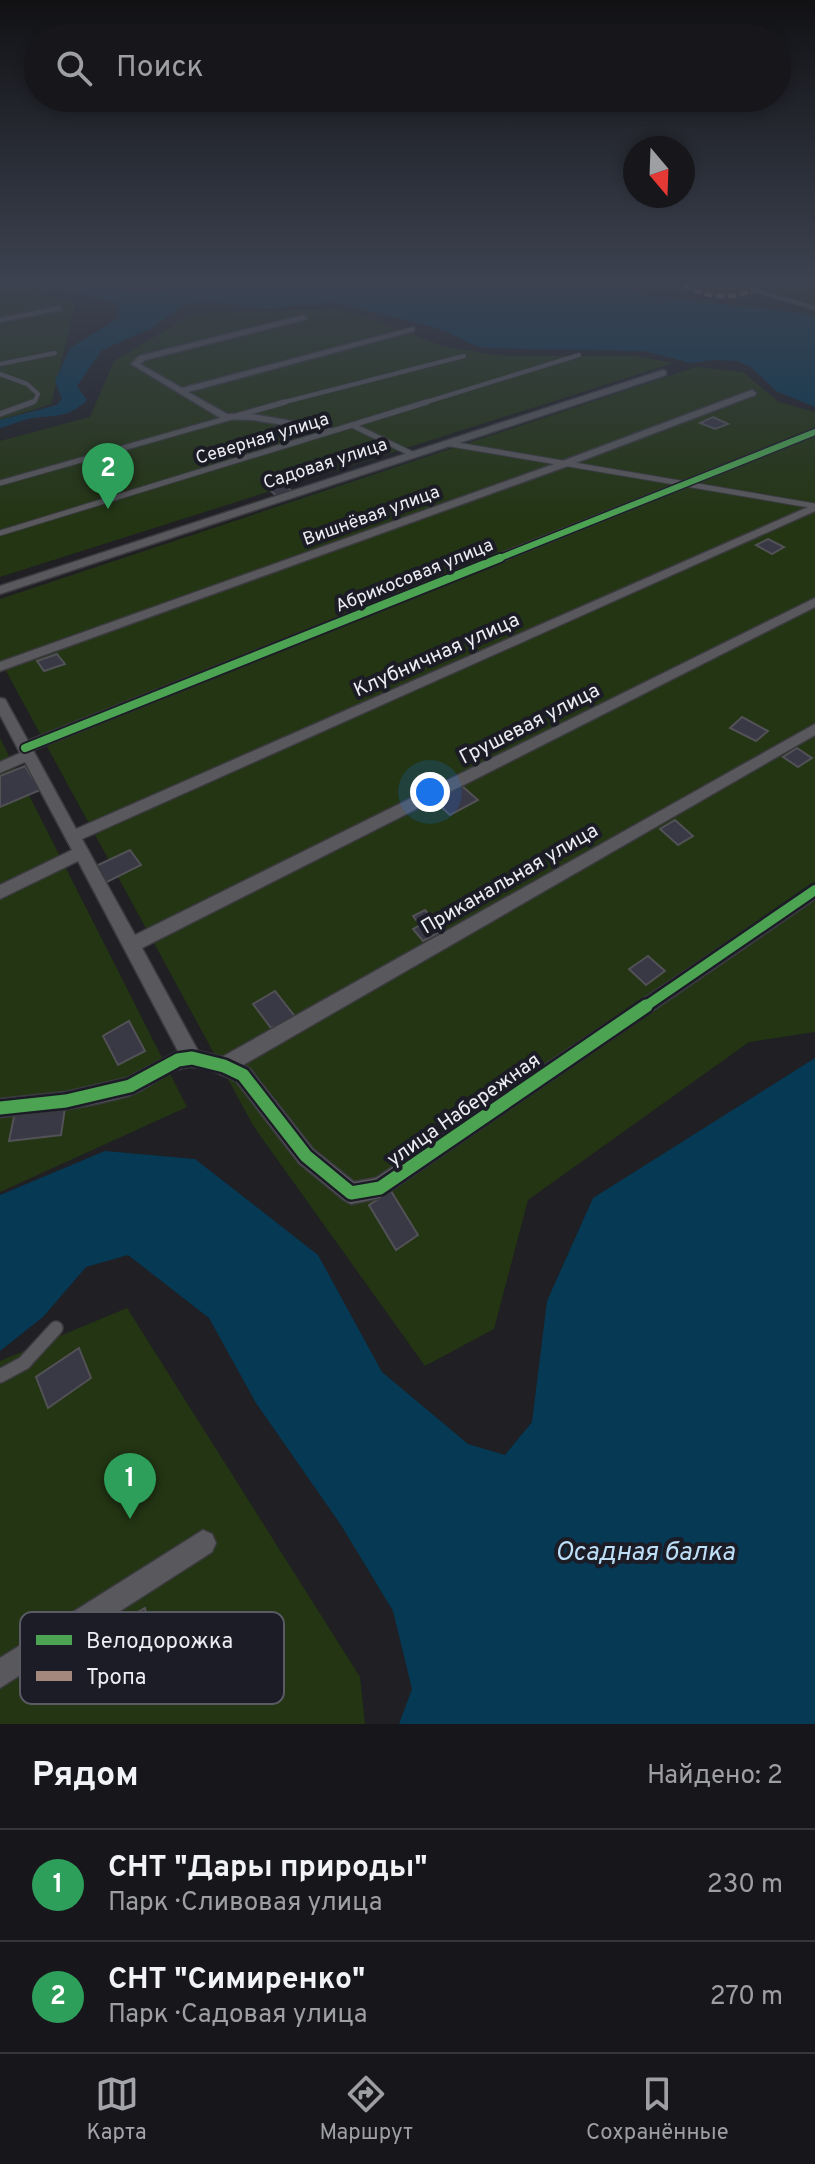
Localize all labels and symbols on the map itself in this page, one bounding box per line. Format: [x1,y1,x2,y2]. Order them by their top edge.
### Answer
north arrow [623,136,695,208]
street label: Северная улица [193,408,332,471]
street label: Садовая улица [260,434,390,495]
pin: 2 [82,443,134,509]
street label: Вишнёвая улица [300,481,443,552]
street label: Абрикосовая улица [332,534,497,619]
street label: Клубничная улица [350,608,524,704]
street label: Грушевая улица [455,678,604,771]
your location [410,772,450,812]
street label: Приканальная улица [417,818,603,941]
street label: улица Набережная [382,1048,546,1173]
pin: 1 [104,1453,156,1519]
water label: Осадная балка [555,1537,736,1570]
legend [20,1612,284,1704]
text: Велодорожка [86,1629,233,1656]
text: Тропа [86,1665,146,1692]

